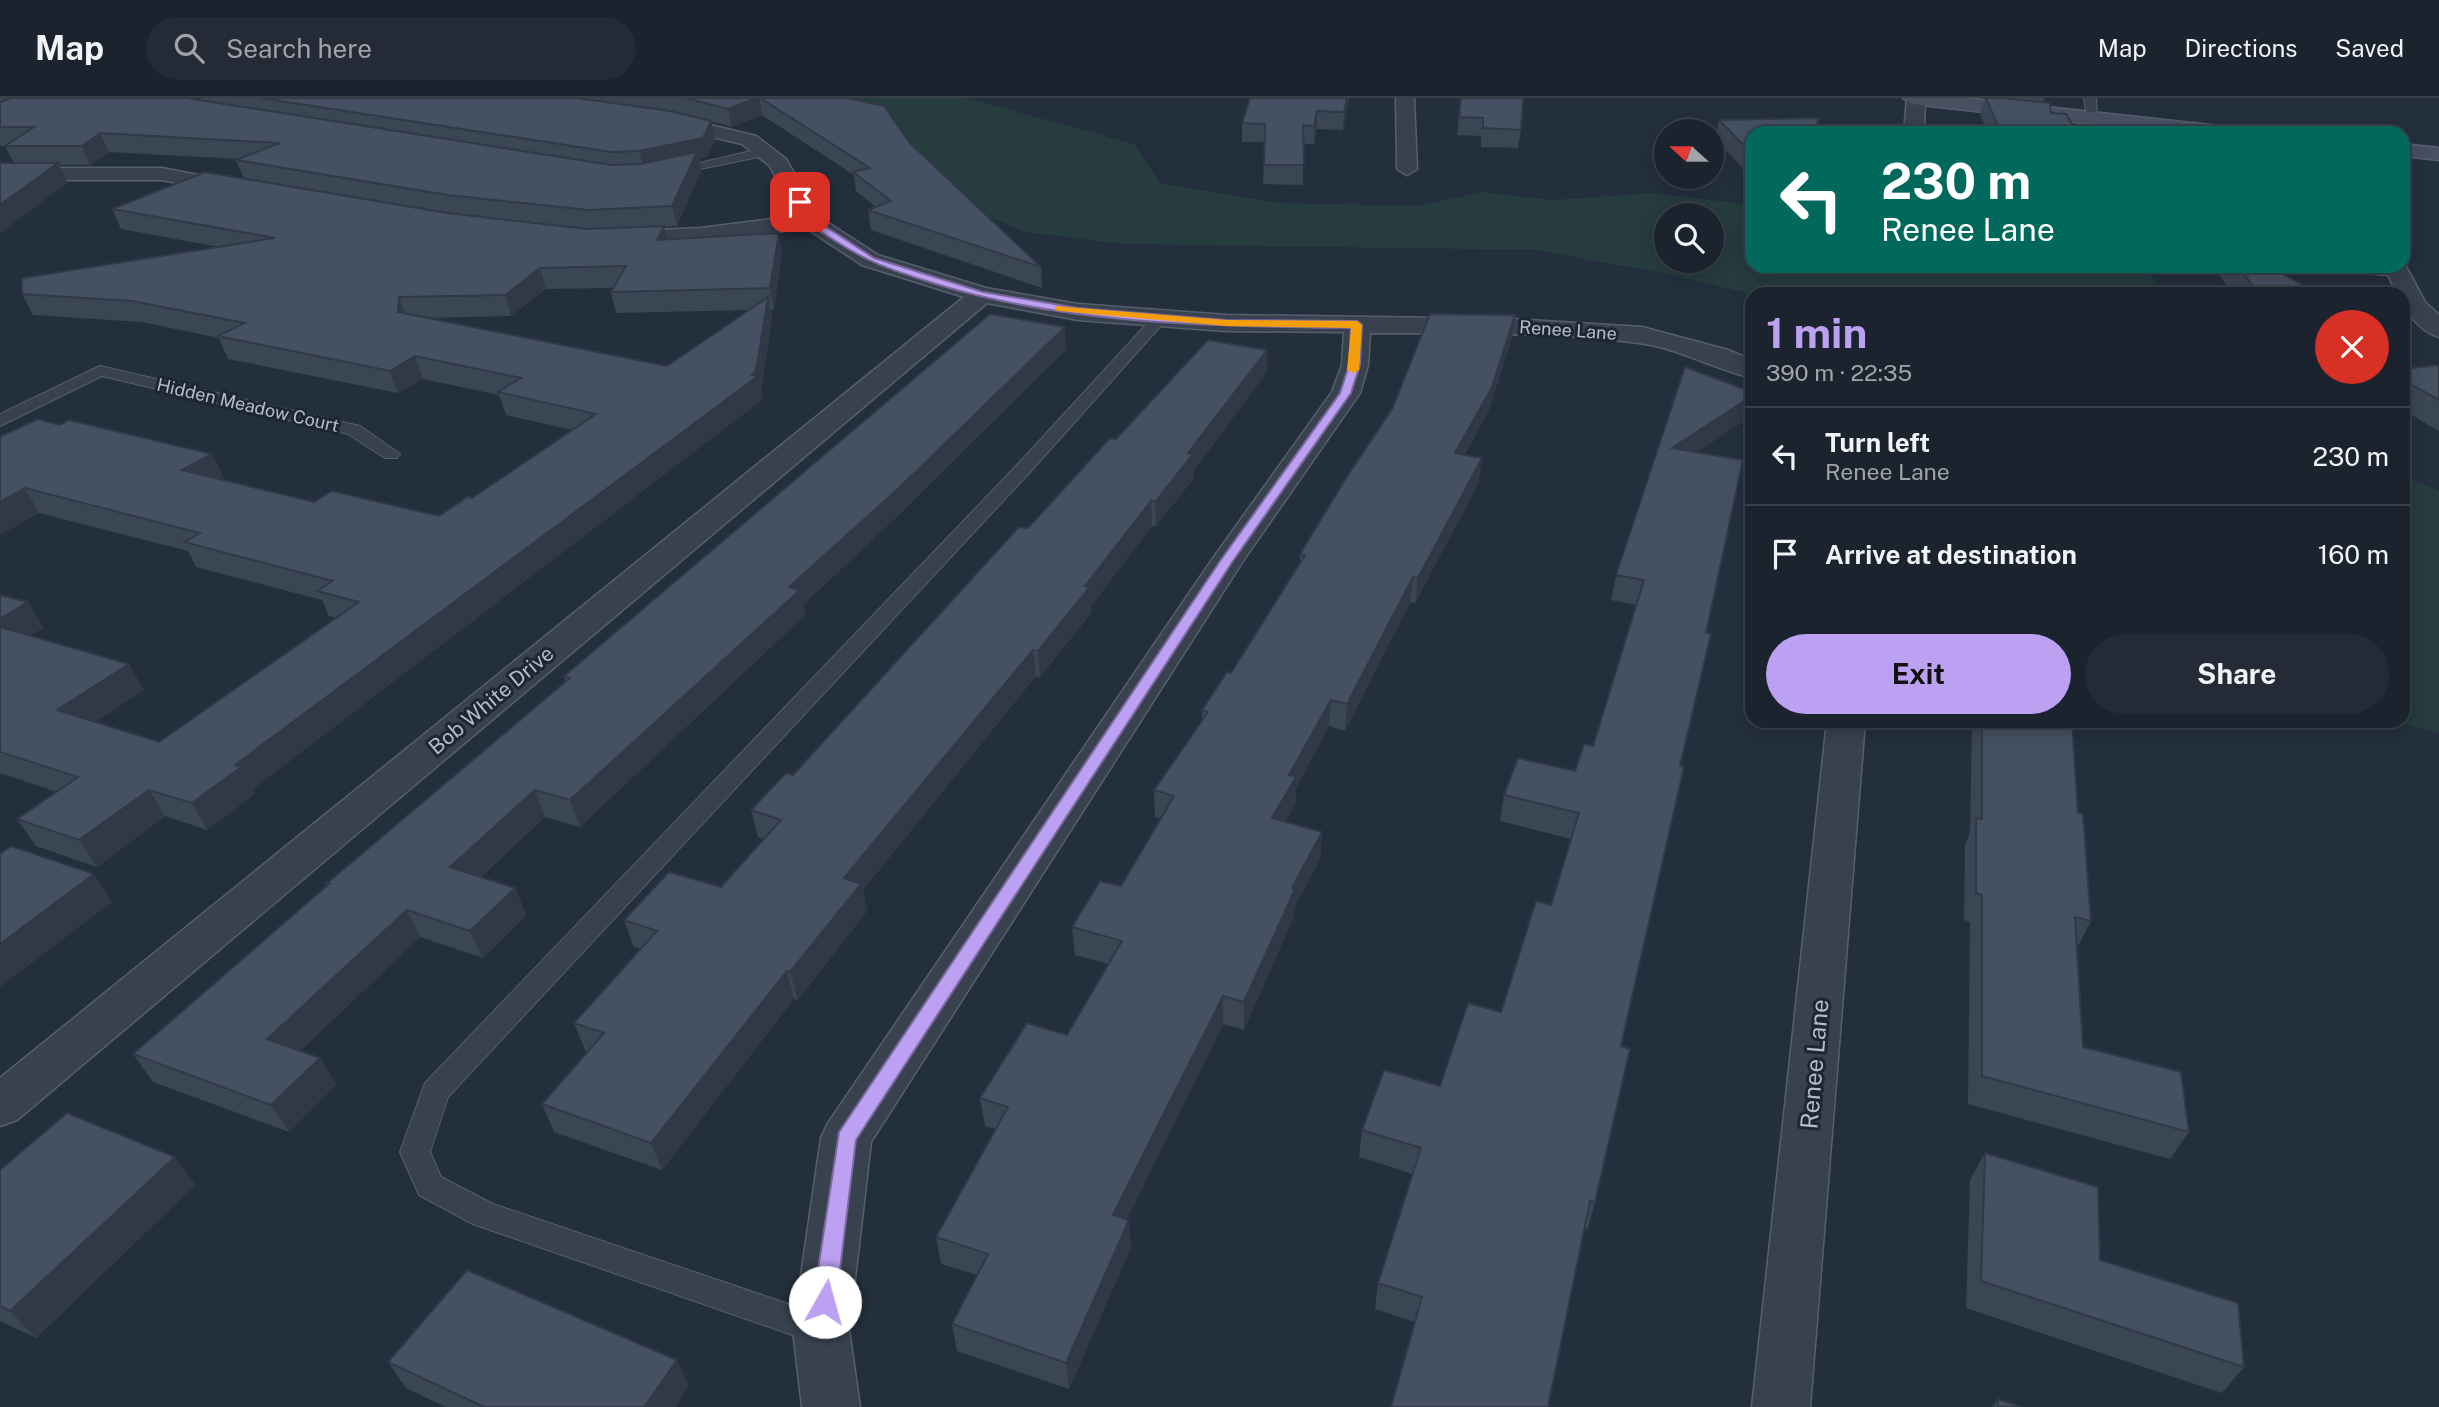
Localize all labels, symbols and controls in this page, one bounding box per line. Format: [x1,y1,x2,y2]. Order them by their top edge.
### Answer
search box [146,17,636,80]
text: Map [35,29,104,67]
icon: search [170,29,208,67]
text: Search here [226,33,372,64]
text: Map [2098,34,2147,62]
text: Directions [2185,34,2297,62]
text: Saved [2335,34,2404,62]
north arrow [1654,119,1724,189]
map controls [1654,119,1724,273]
text: 230 m [1881,152,2031,210]
icon: left [1766,154,1857,245]
pin [770,172,830,232]
icon: arrive [781,183,819,221]
button: search [1654,203,1724,273]
text: Renee Lane [1881,211,2055,248]
text: 1 min [1766,308,1867,357]
button: close [2315,310,2389,384]
street label: Renee Lane [1519,316,1617,344]
text: 390 m · 22:35 [1766,359,1912,386]
street label: Hidden Meadow Court [155,374,341,436]
text: Turn left [1825,427,1930,458]
icon: left [1766,437,1804,475]
text: 230 m [2313,441,2389,472]
text: Renee Lane [1825,458,1950,485]
icon: arrive [1766,535,1804,573]
text: Arrive at destination [1825,539,2077,570]
text: 160 m [2318,539,2389,570]
button: Exit [1766,634,2071,714]
button: Share [2085,634,2389,714]
street label: Bob White Drive [423,640,559,760]
street label: Renee Lane [1794,998,1834,1130]
position arrow [788,1265,862,1339]

